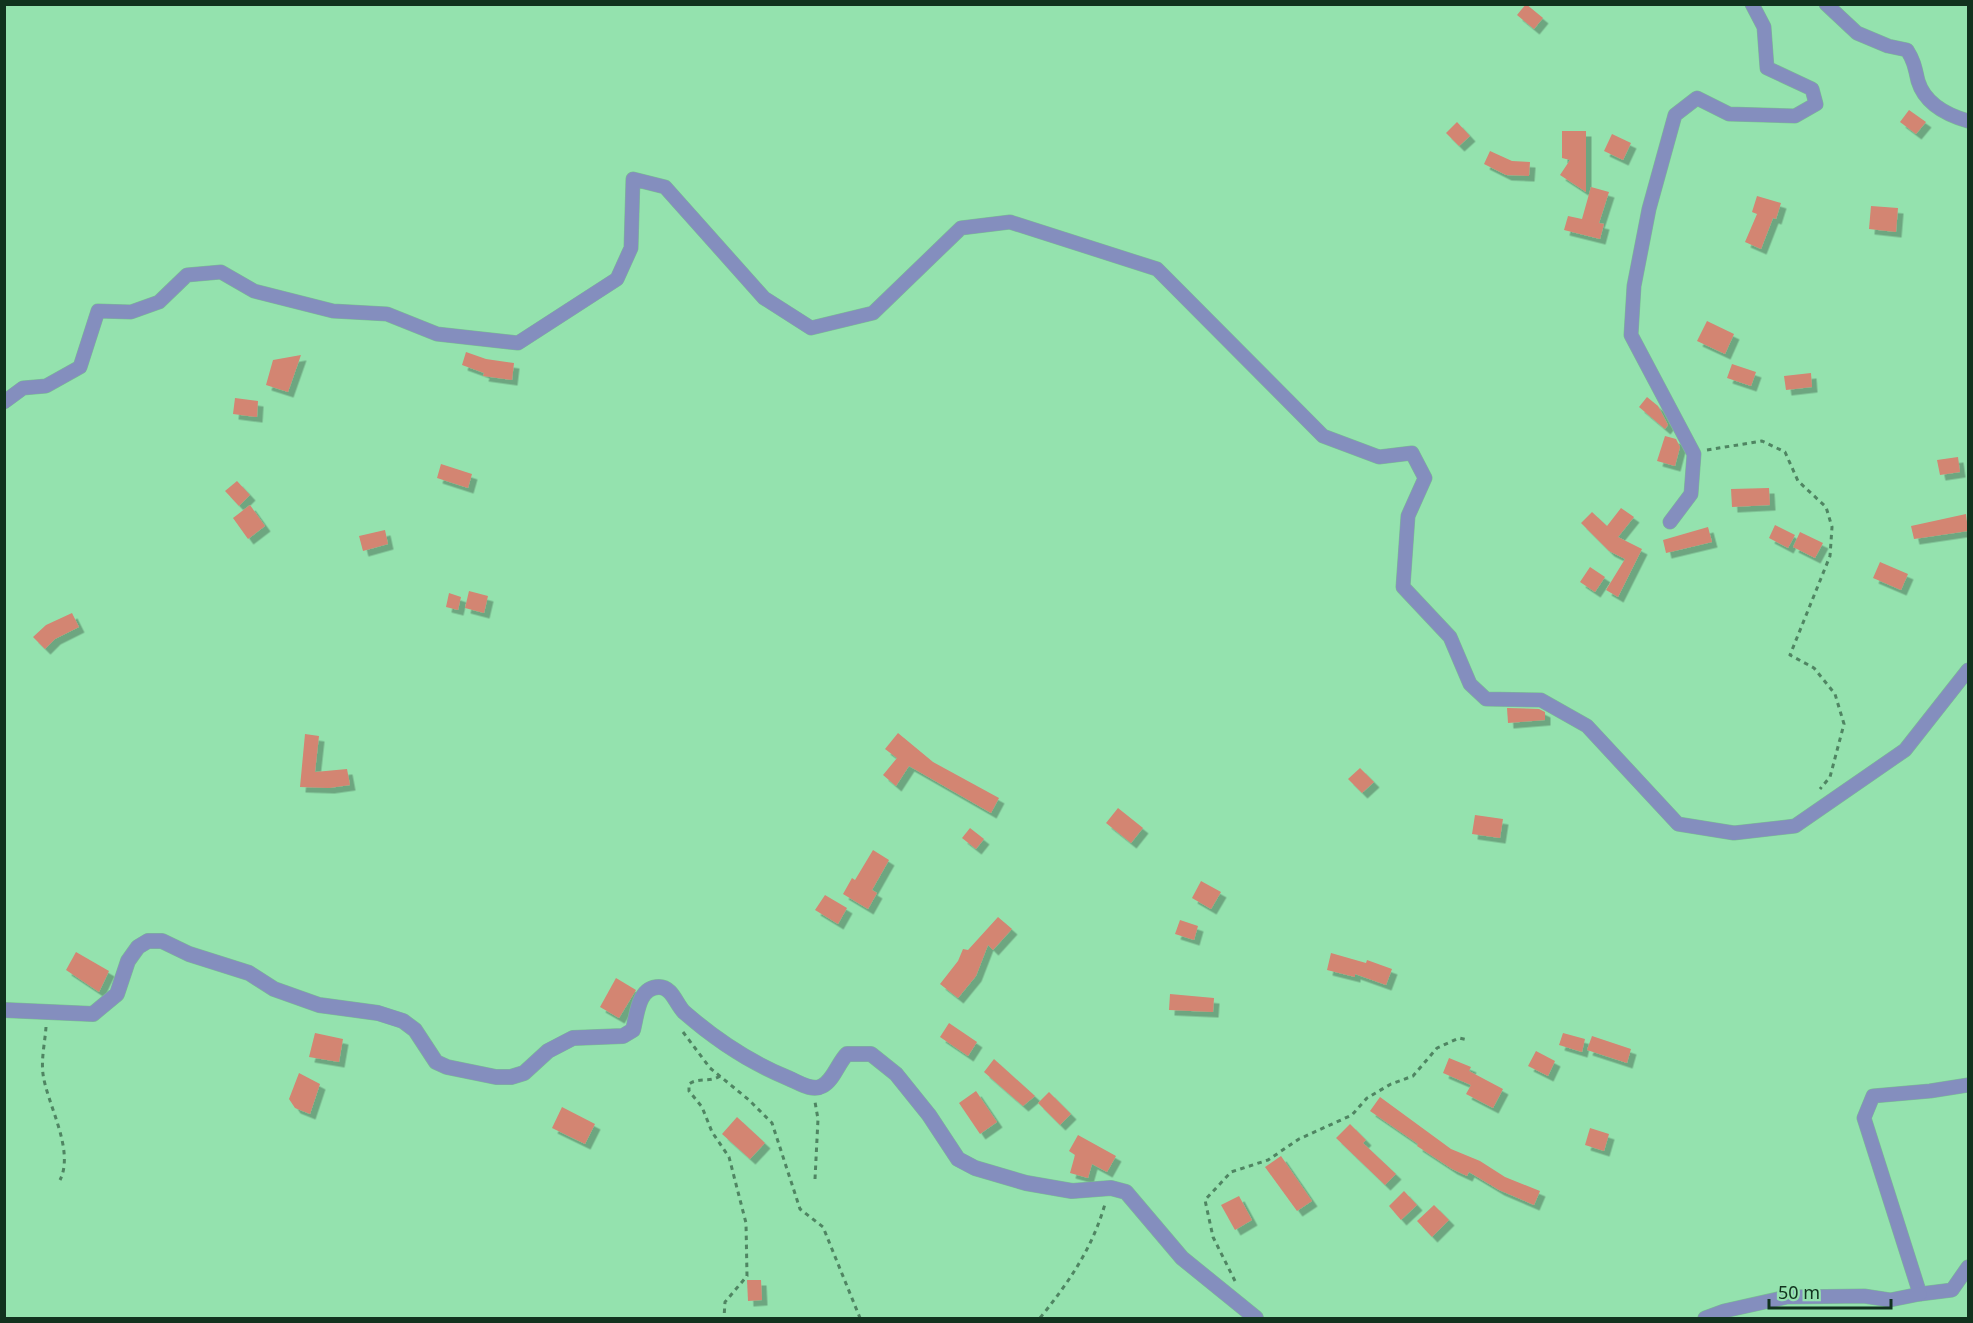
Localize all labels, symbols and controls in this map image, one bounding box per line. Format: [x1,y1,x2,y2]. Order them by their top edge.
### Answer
scale bar [1769,1272,1890,1310]
text: 50 m [1778,1280,1820,1304]

